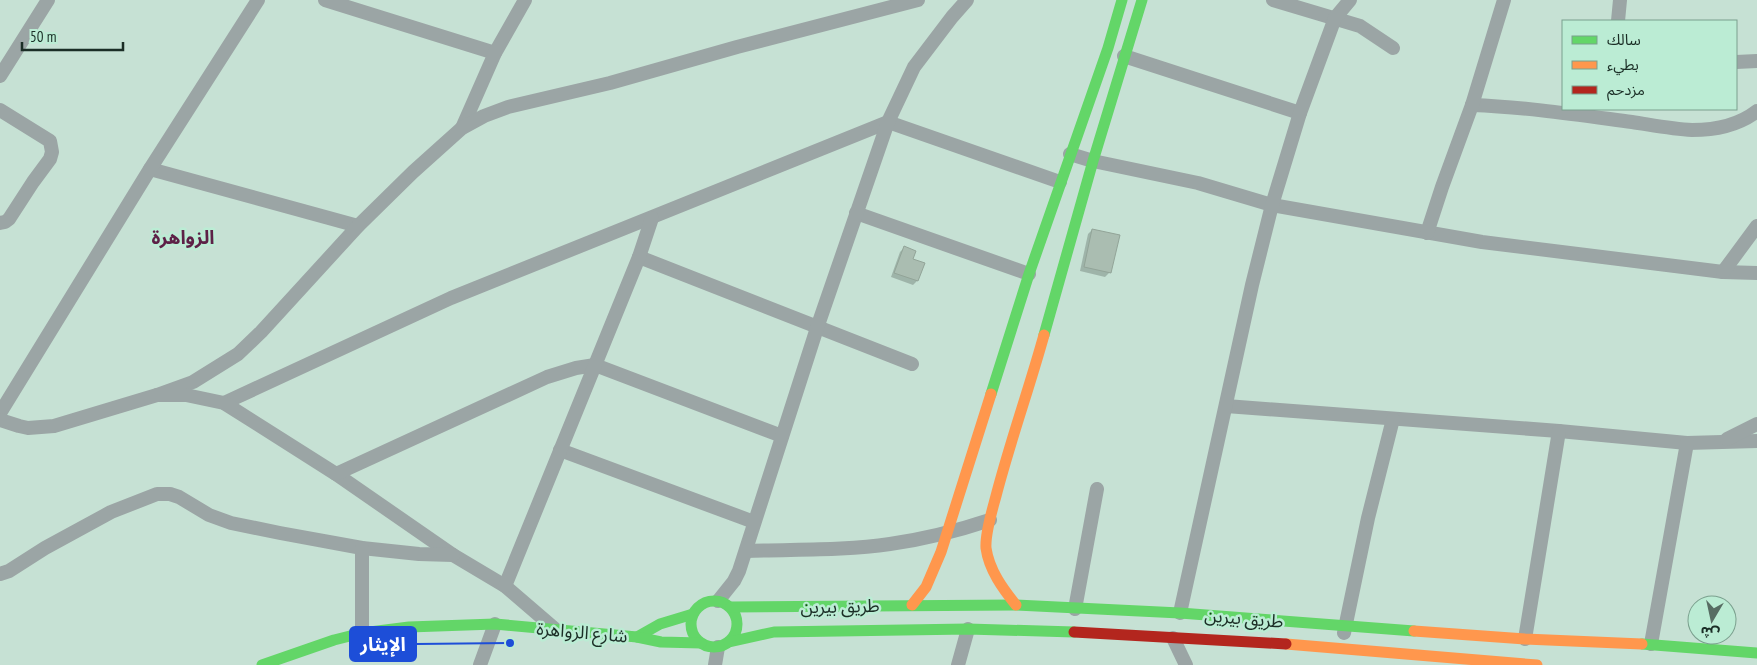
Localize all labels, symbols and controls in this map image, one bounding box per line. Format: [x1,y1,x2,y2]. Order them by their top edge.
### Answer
scale bar [22,20,124,52]
legend [1562,20,1737,110]
text: 50 m [30,27,56,46]
text: سالك [1607,30,1641,49]
text: بطيء [1607,55,1639,76]
text: مزدحم [1607,80,1645,101]
district label: الزواهرة [152,225,214,249]
street label: طريق بيرين [800,594,880,618]
north arrow [1687,595,1737,645]
street label: طريق بيرين [1204,603,1284,633]
street label: شارع الزواهرة [535,617,629,650]
text: ش [1699,622,1721,643]
callout: الإيثار [350,627,416,661]
text: الإيثار [359,632,406,657]

